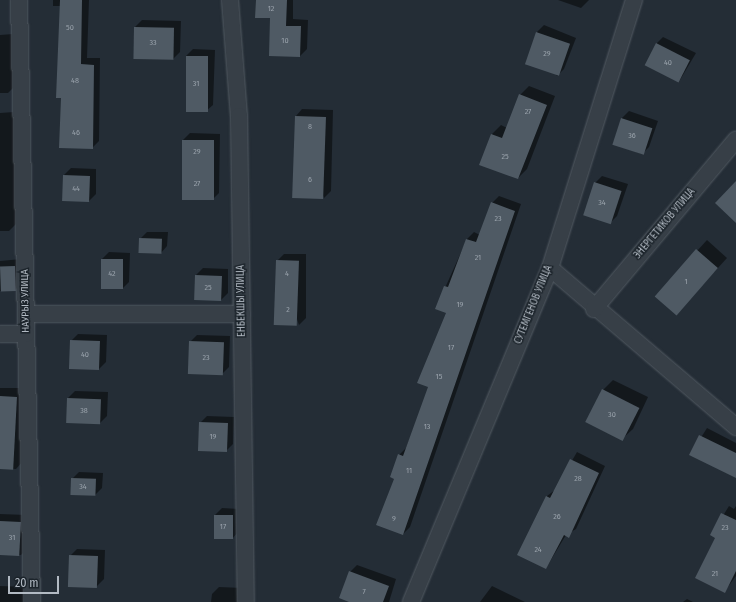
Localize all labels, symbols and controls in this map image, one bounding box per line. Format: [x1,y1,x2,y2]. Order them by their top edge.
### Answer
house number: 12 [268,4,274,14]
house number: 50 [66,23,74,33]
house number: 10 [281,36,289,46]
house number: 33 [149,38,157,48]
house number: 29 [543,49,551,59]
house number: 40 [664,58,672,68]
house number: 48 [71,76,79,86]
house number: 31 [193,79,199,89]
house number: 27 [525,107,531,117]
house number: 8 [308,122,312,132]
house number: 46 [72,128,80,138]
house number: 36 [628,131,636,141]
house number: 29 [193,147,201,157]
house number: 25 [501,152,509,162]
house number: 6 [308,175,312,185]
house number: 27 [194,179,200,189]
house number: 44 [72,184,80,194]
street label: ЭНЕРГЕТИКОВ УЛИЦА [632,186,698,262]
house number: 34 [598,198,606,208]
house number: 23 [494,214,502,224]
house number: 21 [475,253,481,263]
street label: СУТЕМГЕНОВ УЛИЦА [513,264,555,346]
street label: ЕНБЕКШЫ УЛИЦА [235,265,249,337]
street label: НАУРЫЗ УЛИЦА [19,269,33,333]
house number: 42 [108,269,116,279]
house number: 4 [285,269,289,279]
house number: 1 [684,277,688,287]
house number: 25 [204,283,212,293]
house number: 19 [456,300,464,310]
house number: 2 [286,305,290,315]
house number: 17 [448,343,454,353]
house number: 40 [81,350,89,360]
house number: 23 [202,353,210,363]
house number: 15 [436,372,442,382]
house number: 38 [80,406,88,416]
house number: 30 [608,410,616,420]
house number: 13 [424,422,430,432]
house number: 19 [209,432,217,442]
house number: 11 [406,466,412,476]
house number: 28 [574,474,582,484]
house number: 34 [79,482,87,492]
house number: 26 [553,512,561,522]
house number: 9 [392,514,396,524]
house number: 17 [220,522,226,532]
house number: 23 [721,523,729,533]
house number: 31 [9,533,15,543]
house number: 24 [534,545,542,555]
scale bar [10,568,61,594]
house number: 21 [712,569,718,579]
text: 20 m [15,576,39,590]
house number: 7 [362,587,366,597]

